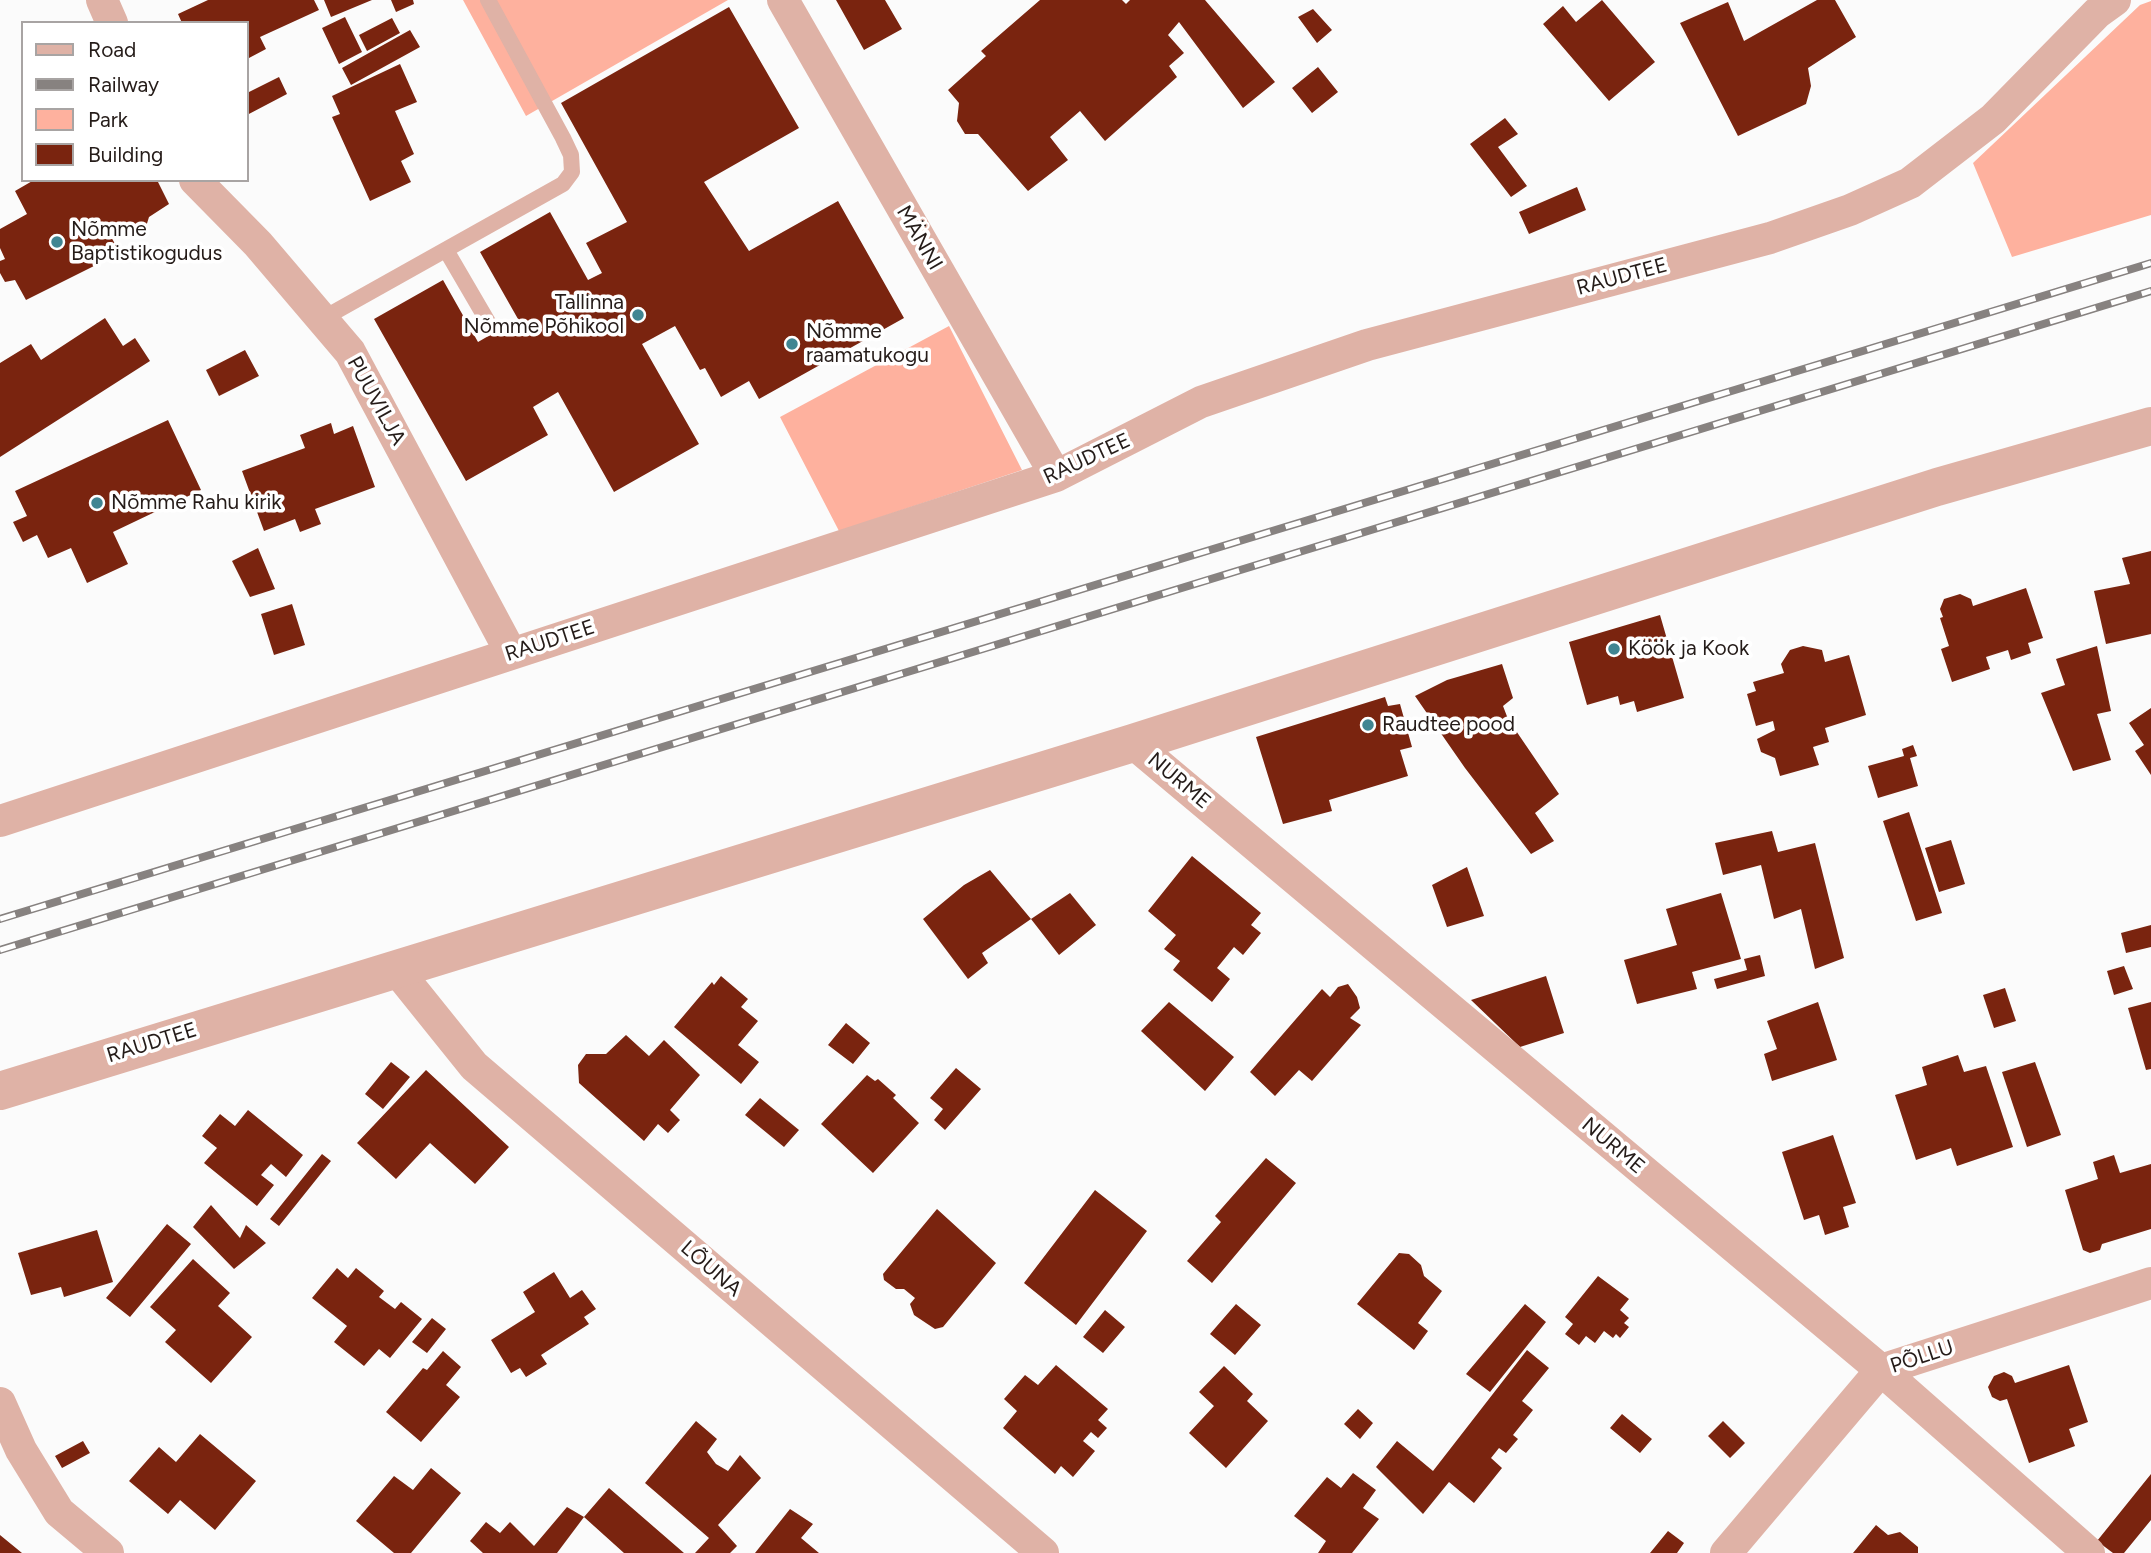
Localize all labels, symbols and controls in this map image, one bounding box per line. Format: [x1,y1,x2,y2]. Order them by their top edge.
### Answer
legend [21,21,248,182]
text: Road [88,37,136,62]
text: Railway [88,72,159,97]
text: Park [88,107,128,132]
text: Building [88,142,163,167]
street label: MÄNNI [891,201,947,275]
place label: Nõmme Baptistikogudus [71,217,222,267]
marker: Nõmme Baptistikogudus [49,234,65,250]
street label: RAUDTEE [1574,253,1670,301]
place label: Tallinna Nõmme Põhikool [464,290,624,340]
marker: Tallinna Nõmme Põhikool [630,307,646,323]
place label: Nõmme raamatukogu [806,319,929,369]
marker: Nõmme raamatukogu [784,336,800,352]
street label: PUUVILJA [341,352,411,450]
street label: RAUDTEE [1040,428,1134,490]
place label: Nõmme Rahu kirik [111,490,282,516]
marker: Nõmme Rahu kirik [89,495,105,511]
street label: RAUDTEE [502,615,598,667]
place label: Köök ja Kook [1628,636,1749,662]
marker: Köök ja Kook [1606,641,1622,657]
place label: Raudtee pood [1382,712,1515,738]
marker: Raudtee pood [1360,717,1376,733]
street label: NURME [1142,747,1216,815]
street label: RAUDTEE [104,1017,200,1069]
street label: NURME [1576,1112,1650,1180]
street label: LÕUNA [675,1236,747,1302]
street label: PÕLLU [1887,1335,1957,1379]

